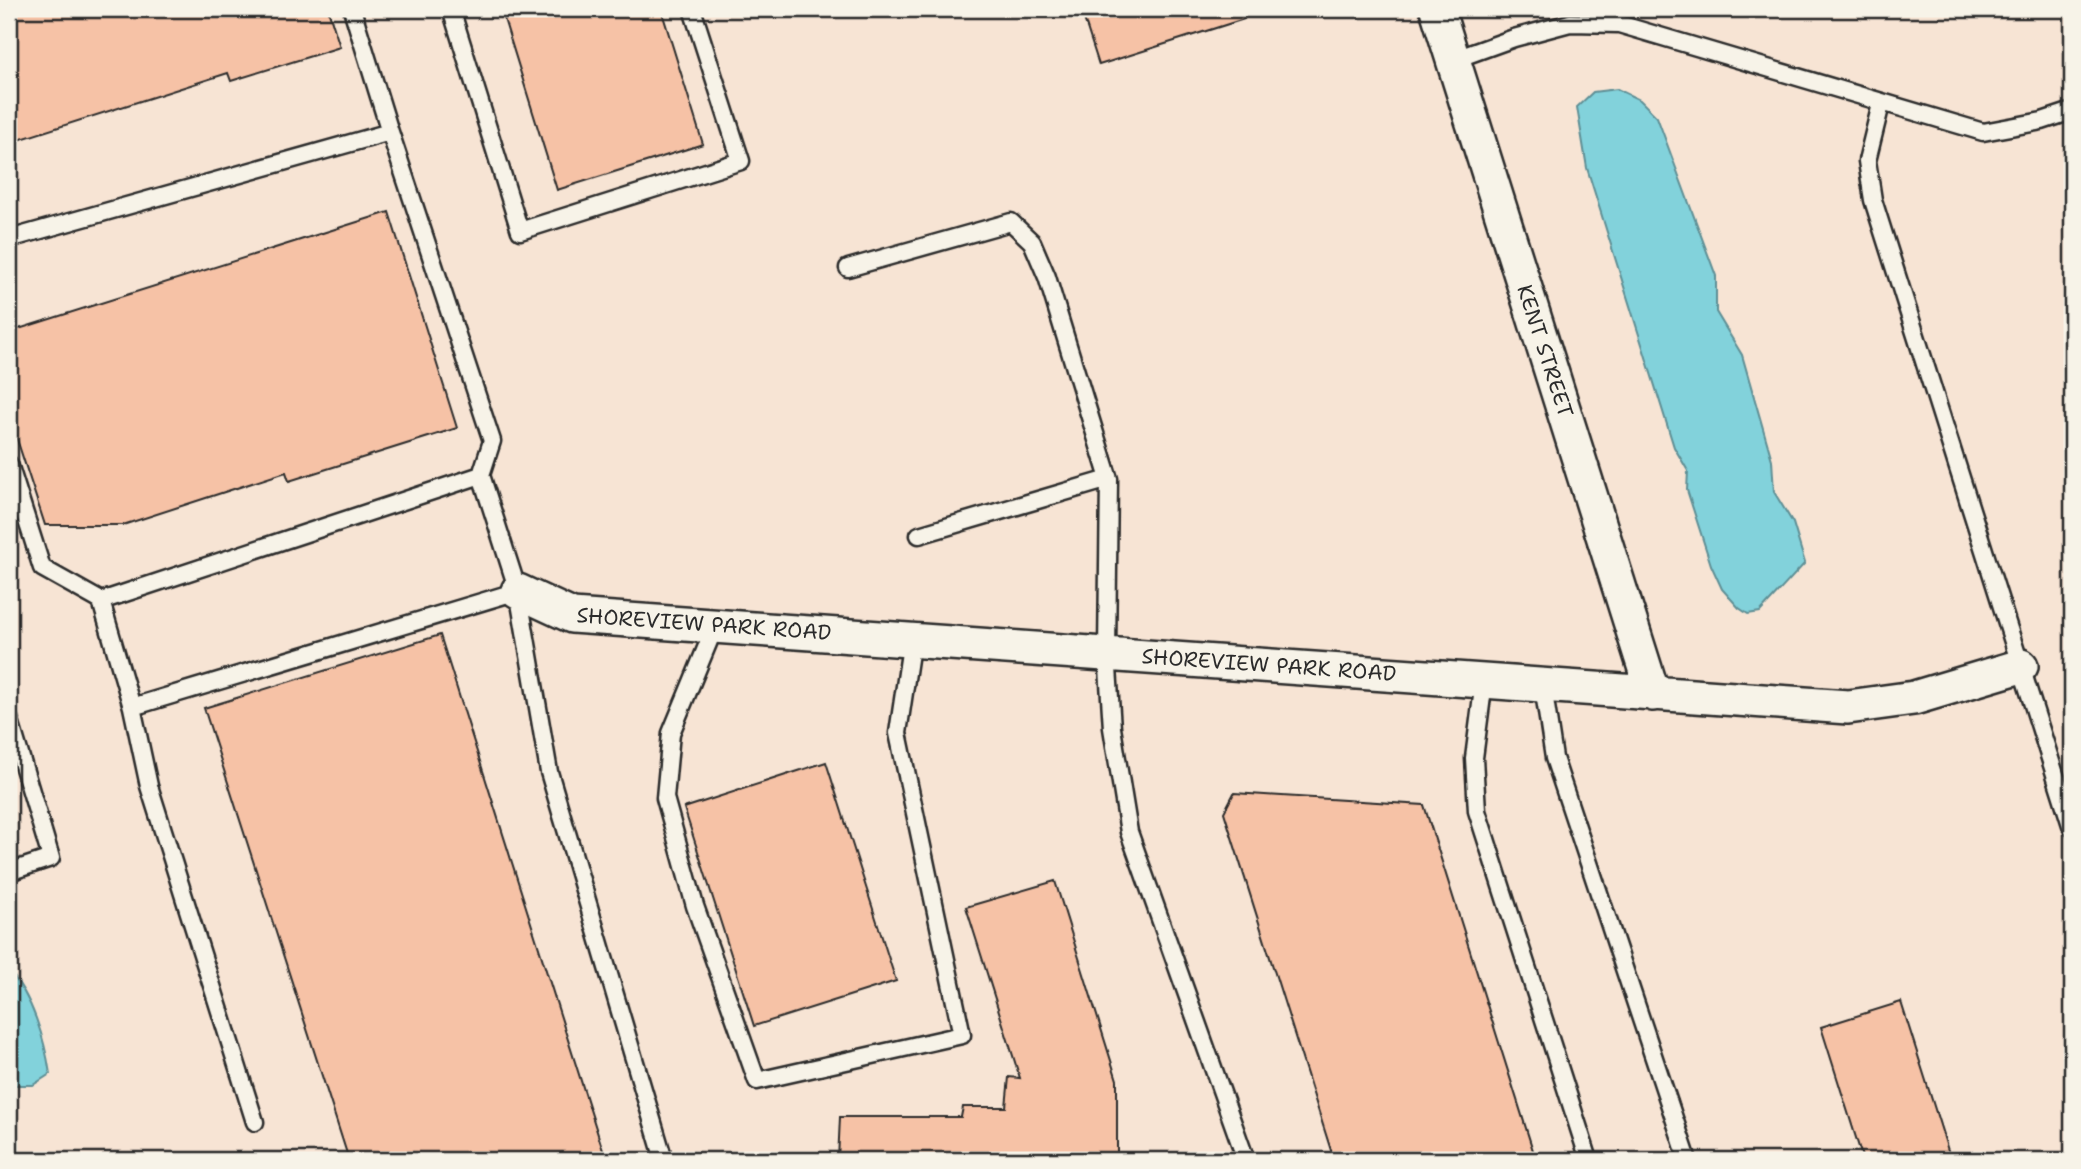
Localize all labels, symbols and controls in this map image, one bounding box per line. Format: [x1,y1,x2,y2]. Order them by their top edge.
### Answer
street label: KENT STREET [1510,281,1580,421]
street label: SHOREVIEW PARK ROAD [576,601,832,647]
street label: SHOREVIEW PARK ROAD [1141,642,1397,688]

